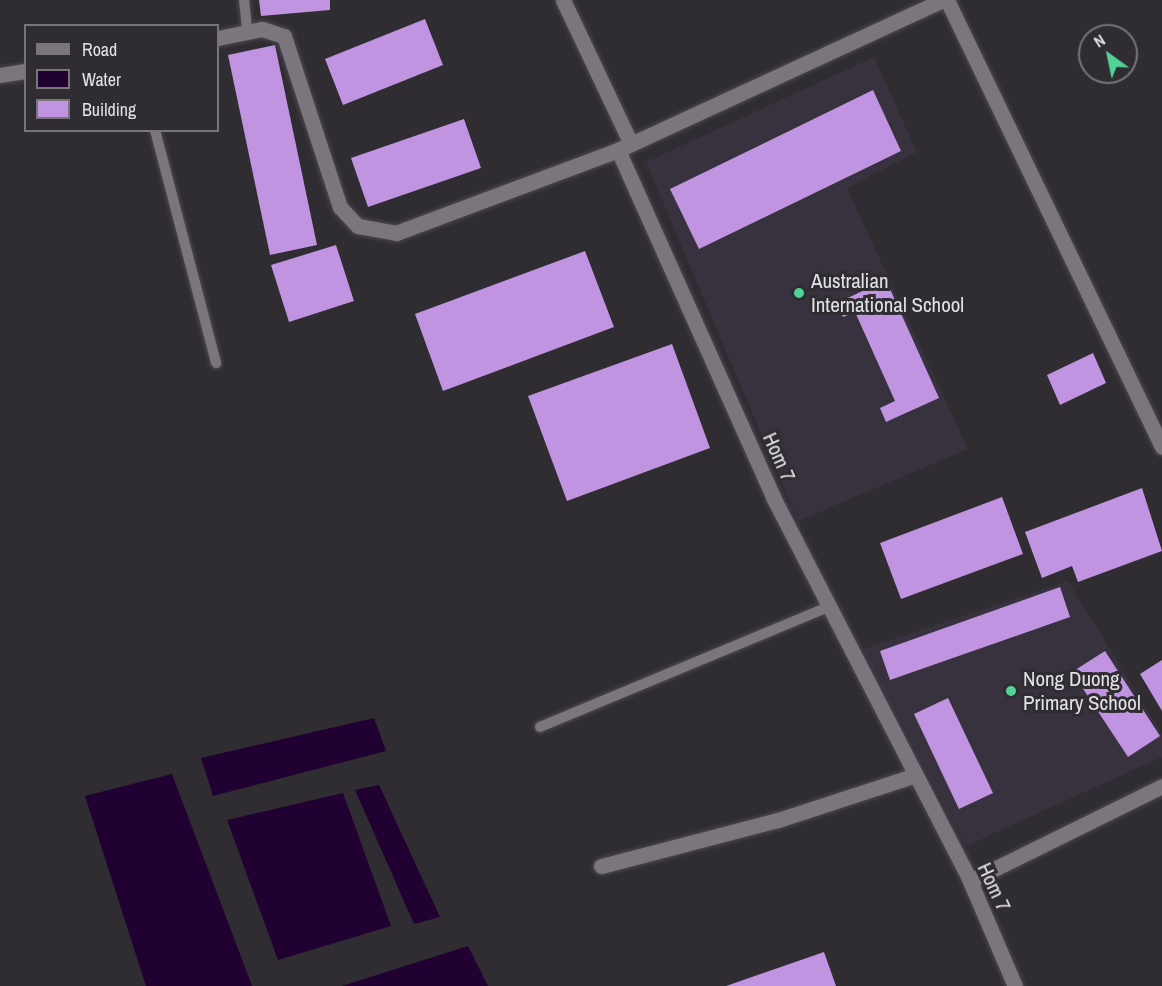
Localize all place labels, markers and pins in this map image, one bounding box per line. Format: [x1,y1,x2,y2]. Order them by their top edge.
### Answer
place label: Australian International School [811,268,964,318]
marker: Australian International School [792,286,806,300]
place label: Nong Duong Primary School [1023,666,1141,716]
marker: Nong Duong Primary School [1004,684,1018,698]

